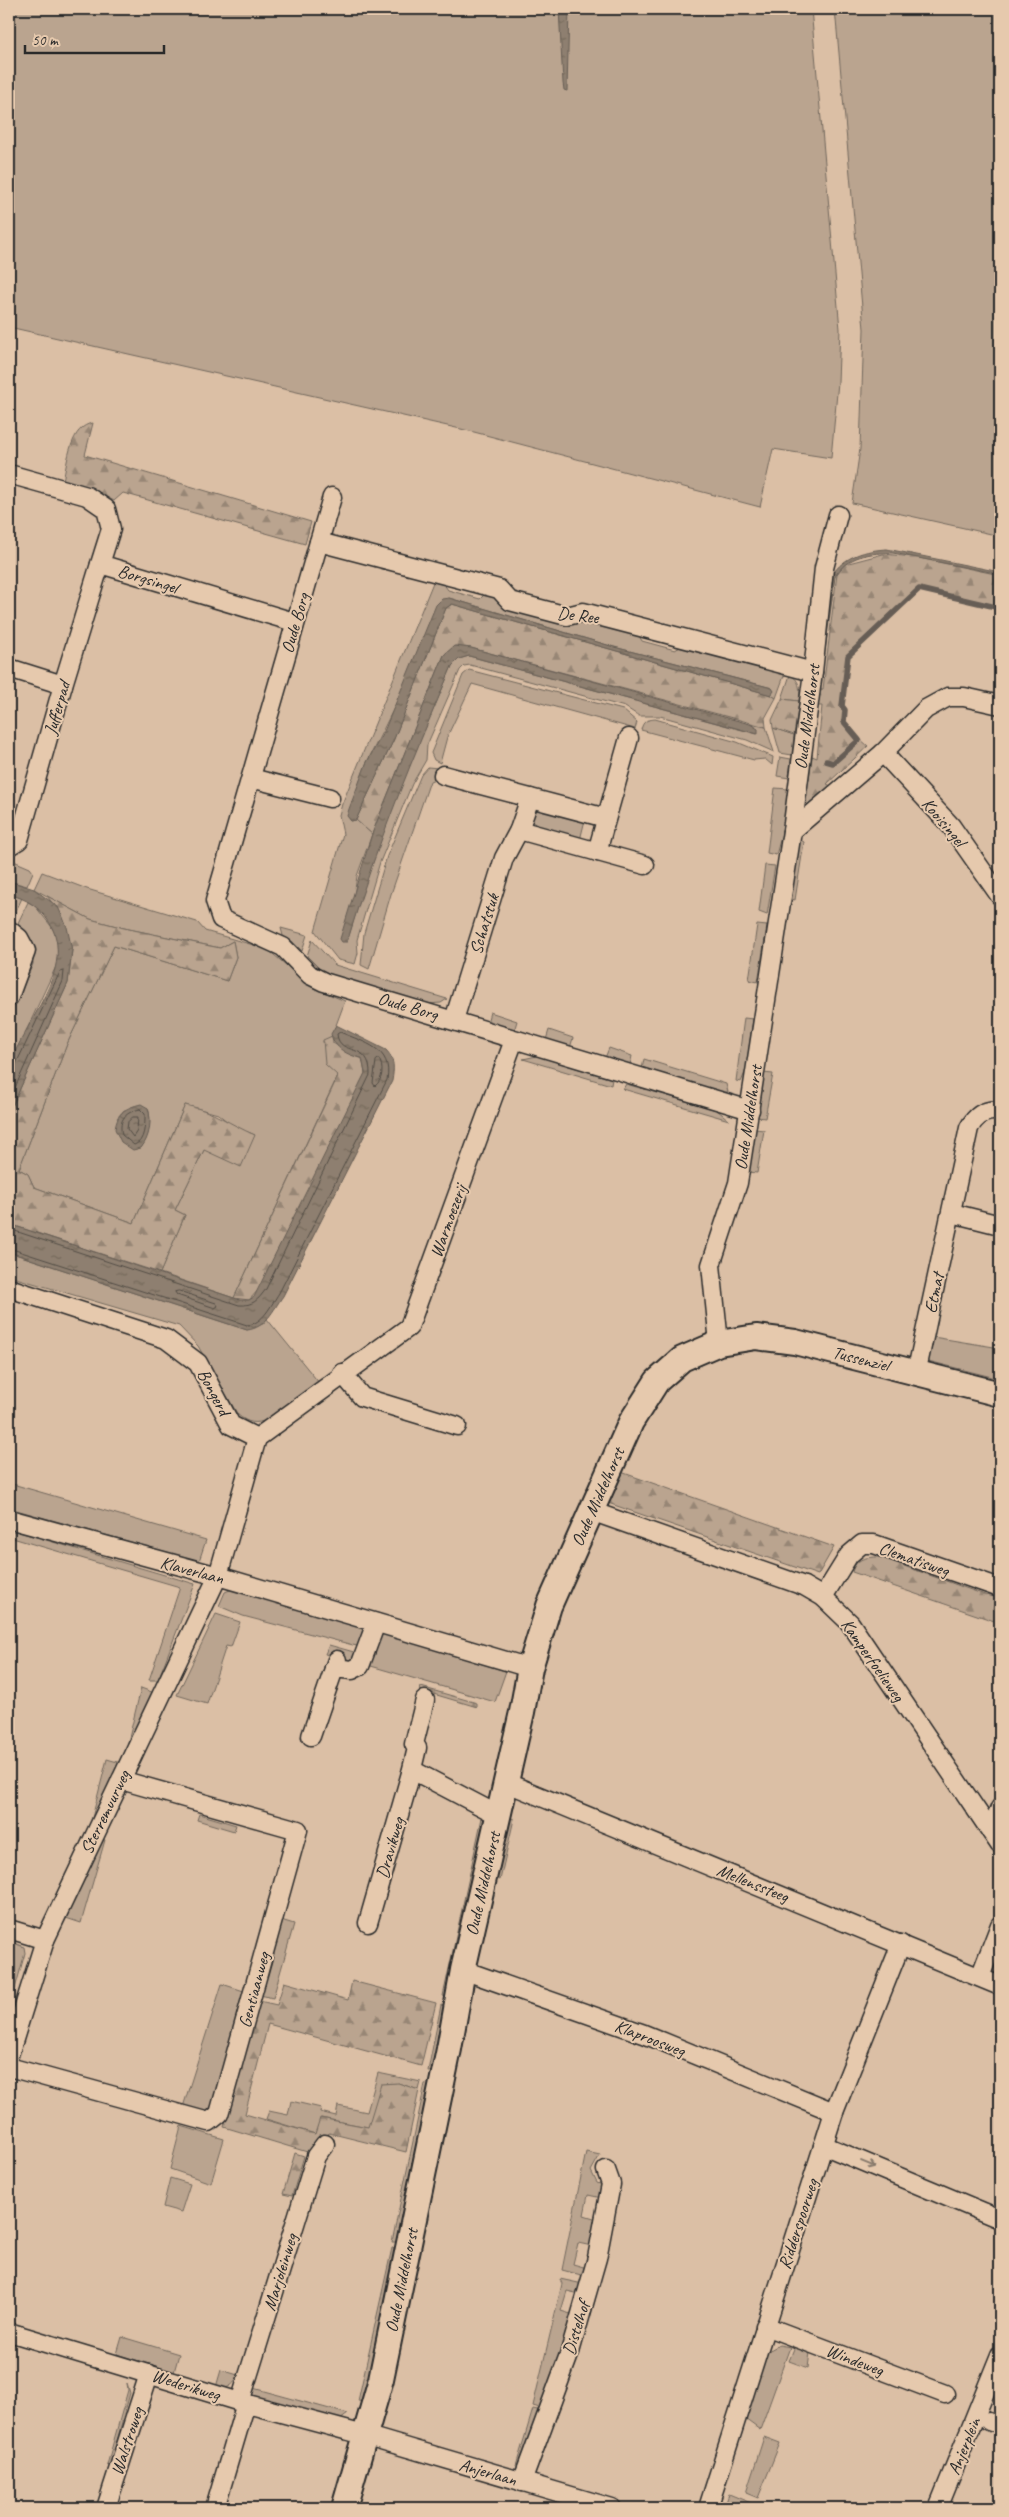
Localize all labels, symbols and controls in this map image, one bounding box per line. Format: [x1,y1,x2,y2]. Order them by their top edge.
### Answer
scale bar [25,22,164,54]
text: 50 m [32,31,59,50]
street label: Borgsingel [115,559,183,599]
street label: Oude Borg [276,589,314,656]
street label: De Ree [556,602,601,629]
street label: Oude Middelhorst [789,661,825,771]
street label: Jufferpad [39,676,76,738]
street label: Kooisingel [917,793,973,853]
street label: Schatstuk [464,890,504,957]
street label: Oude Borg [375,987,442,1025]
street label: Oude Middelhorst [729,1062,767,1171]
street label: Warmoezerij [425,1180,472,1260]
street label: Etmat [919,1268,950,1315]
street label: Tussenziel [830,1341,894,1377]
street label: Bongerd [193,1365,237,1422]
street label: Oude Middelhorst [566,1442,630,1550]
street label: Clematisweg [876,1537,953,1582]
street label: Klaverlaan [158,1551,227,1589]
street label: Kamperfoelieweg [836,1614,911,1707]
street label: Sterremuurweg [75,1765,136,1858]
street label: Dravikweg [371,1813,410,1881]
street label: Oude Middelhorst [460,1828,506,1938]
street label: Mellenssteeg [714,1859,794,1908]
street label: Gentiaanweg [233,1948,275,2030]
street label: Klaproosweg [612,2015,690,2062]
one-way arrow [860,2160,875,2169]
street label: Ridderspoorweg [773,2175,823,2272]
street label: Oude Middelhorst [380,2224,423,2334]
street label: Marjoleinweg [258,2229,303,2313]
street label: Distelhof [557,2295,596,2358]
street label: Windeweg [823,2339,888,2381]
street label: Wederikweg [149,2364,224,2406]
street label: Walstroweg [106,2403,149,2478]
street label: Anjerplein [943,2413,986,2478]
street label: Anjerlaan [457,2453,520,2491]

